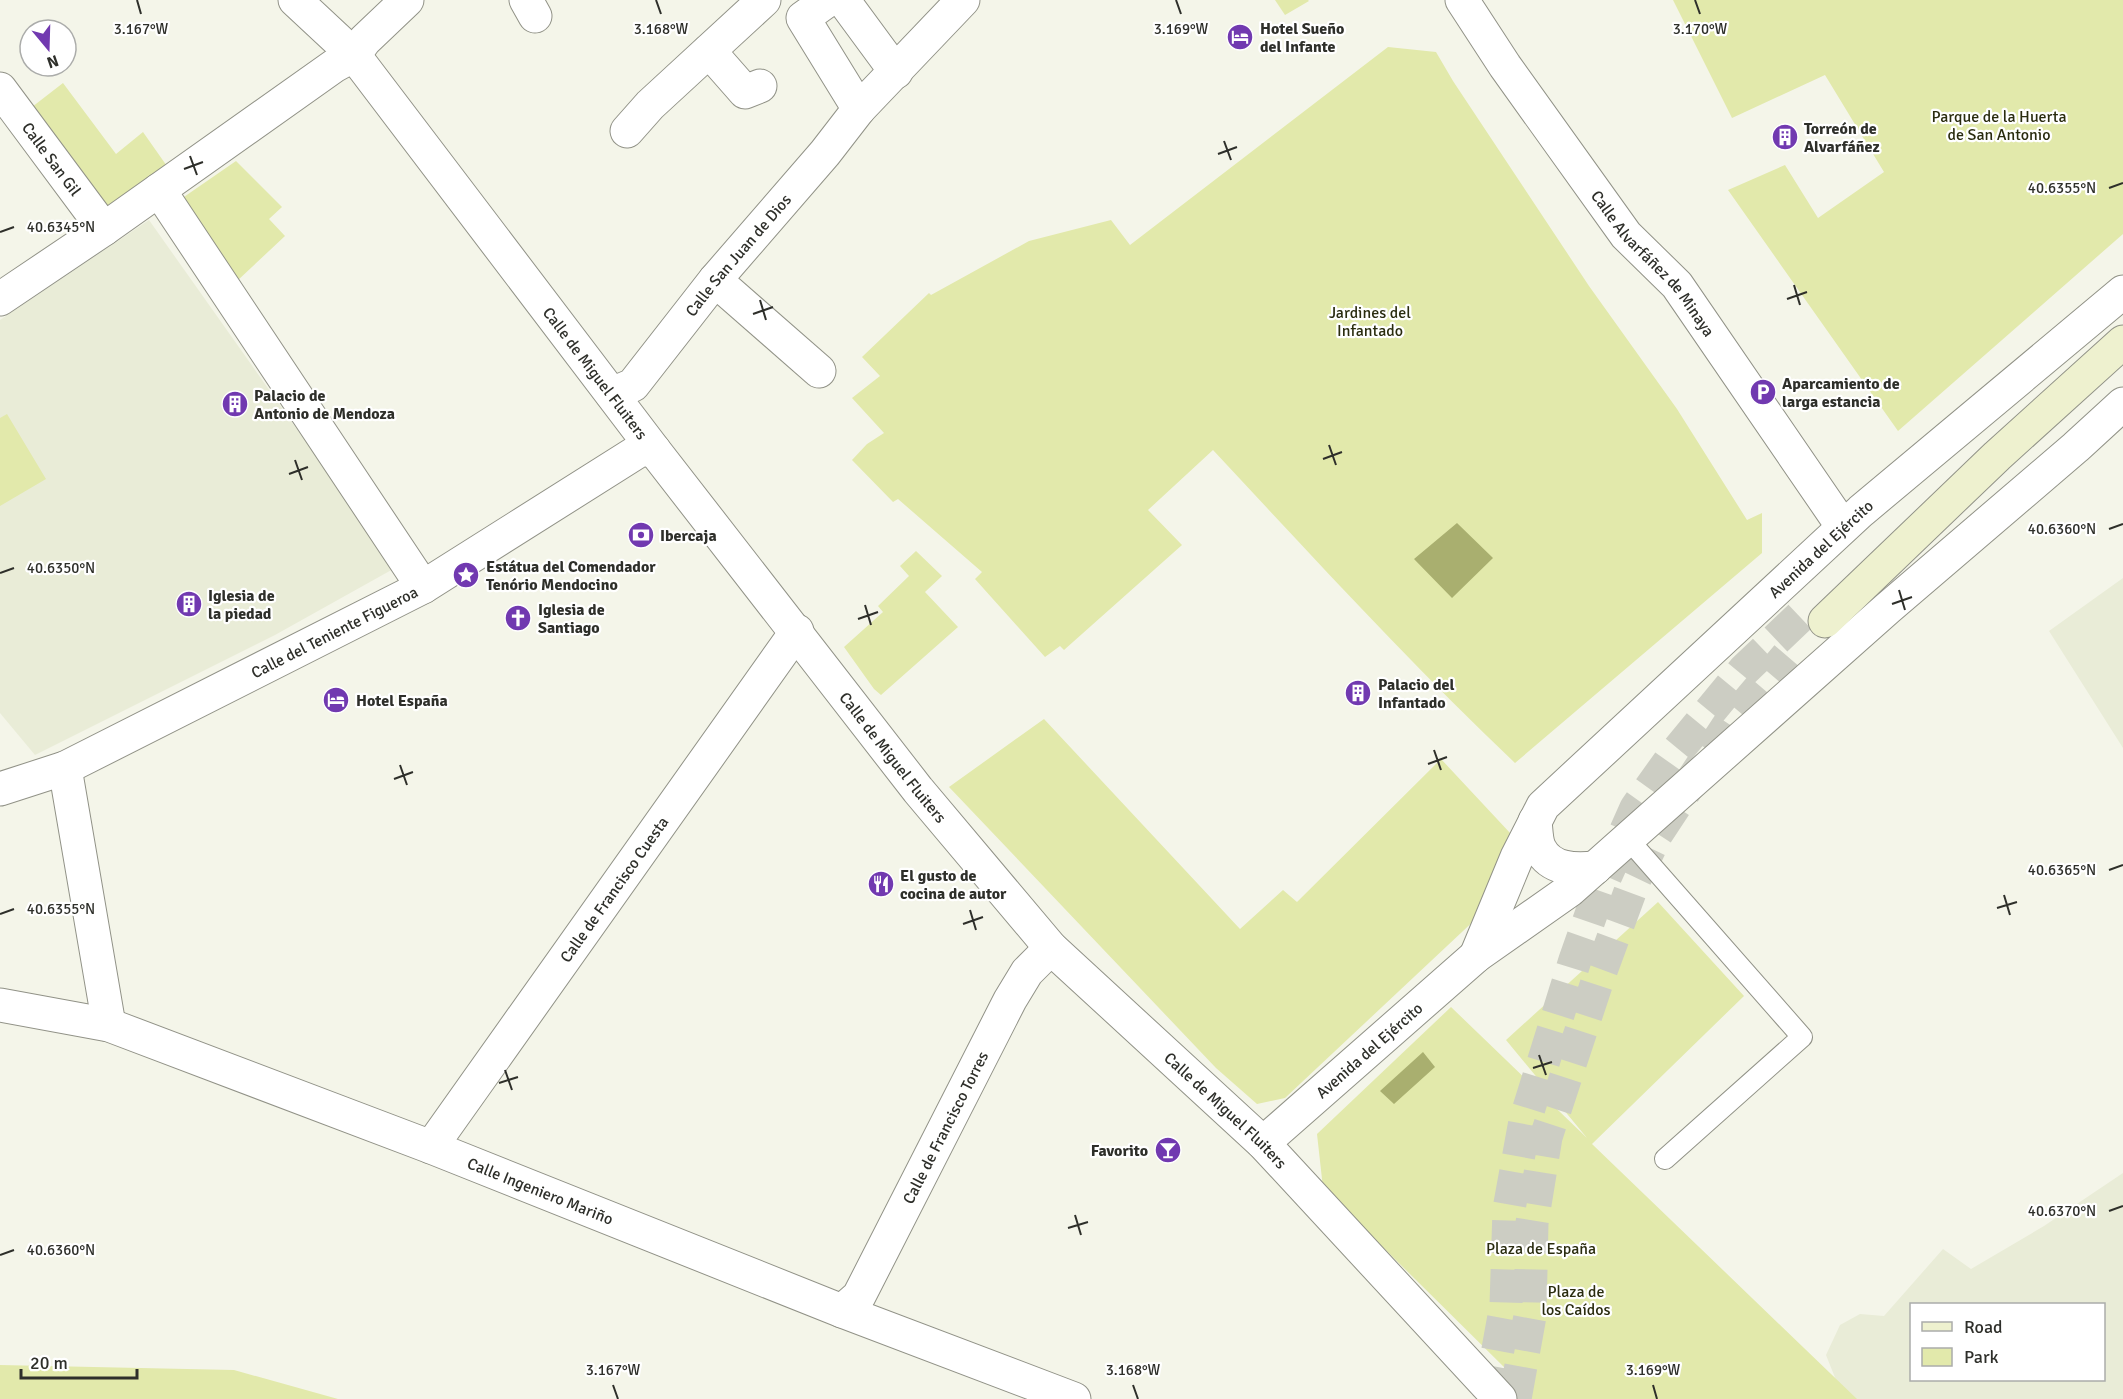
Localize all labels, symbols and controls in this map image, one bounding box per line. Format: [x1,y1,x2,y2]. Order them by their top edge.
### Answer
north arrow [18,18,78,78]
place label: Hotel Sueño del Infante [1260,19,1344,57]
text: 3.167°W [114,20,169,38]
text: 3.168°W [634,20,689,38]
text: 3.169°W [1154,20,1209,38]
text: 3.170°W [1673,20,1728,38]
hotel icon: Hotel Sueño del Infante [1225,22,1255,52]
text: N [44,50,61,73]
park label: Parque de la Huerta de San Antonio [1931,107,2067,145]
street label: Calle San Gil [17,119,85,201]
place label: Torreón de Alvarfáñez [1804,119,1880,157]
building icon: Torreón de Alvarfáñez [1770,122,1800,152]
text: 40.6355°N [2028,179,2096,197]
street label: Calle Alvarfáñez de Minaya [1586,187,1718,341]
street label: Calle San Juan de Dios [681,190,796,321]
text: 40.6345°N [27,218,95,236]
street label: Calle de Miguel Fluiters [538,303,651,444]
park label: Jardines del Infantado [1329,303,1411,341]
place label: Aparcamiento de larga estancia [1782,374,1900,412]
parking icon: Aparcamiento de larga estancia [1748,377,1778,407]
place label: Palacio de Antonio de Mendoza [254,386,395,424]
building icon: Palacio de Antonio de Mendoza [220,389,250,419]
street label: Avenida del Ejército [1765,496,1878,603]
bank icon: Ibercaja [626,520,656,550]
text: 40.6360°N [2028,520,2096,538]
place label: Ibercaja [660,526,717,546]
place label: Estátua del Comendador Tenório Mendocino [486,557,656,595]
text: 40.6350°N [27,559,95,577]
place icon: Estátua del Comendador Tenório Mendocino [451,560,481,590]
street label: Calle del Teniente Figueroa [248,582,421,683]
place label: Iglesia de la piedad [208,586,275,624]
building icon: Iglesia de la piedad [174,589,204,619]
place label: Iglesia de Santiago [538,600,605,638]
church icon: Iglesia de Santiago [503,603,533,633]
place label: Palacio del Infantado [1378,675,1454,713]
building icon: Palacio del Infantado [1343,678,1373,708]
hotel icon: Hotel España [321,685,351,715]
street label: Calle de Miguel Fluiters [835,688,950,827]
place label: Hotel España [356,691,448,711]
street label: Calle de Francisco Cuesta [556,813,673,967]
text: 40.6365°N [2028,861,2096,879]
place label: El gusto de cocina de autor [900,866,1007,904]
restaurant icon: El gusto de cocina de autor [866,869,896,899]
text: 40.6355°N [27,900,95,918]
street label: Avenida del Ejército [1312,999,1427,1103]
street label: Calle de Francisco Torres [899,1048,993,1207]
street label: Calle de Miguel Fluiters [1160,1048,1291,1173]
bar icon: Favorito [1153,1135,1183,1165]
place label: Favorito [1091,1141,1148,1161]
street label: Calle Ingeniero Mariño [464,1154,616,1230]
text: 40.6370°N [2028,1202,2096,1220]
park label: Plaza de España [1486,1239,1596,1259]
text: 40.6360°N [27,1241,95,1259]
park label: Plaza de los Caídos [1541,1282,1611,1320]
legend [1910,1303,2105,1381]
text: Road [1964,1316,2003,1338]
scale bar [21,1342,136,1380]
text: Park [1964,1346,1999,1368]
text: 20 m [30,1352,68,1374]
text: 3.167°W [586,1361,641,1379]
text: 3.168°W [1106,1361,1161,1379]
text: 3.169°W [1626,1361,1681,1379]

